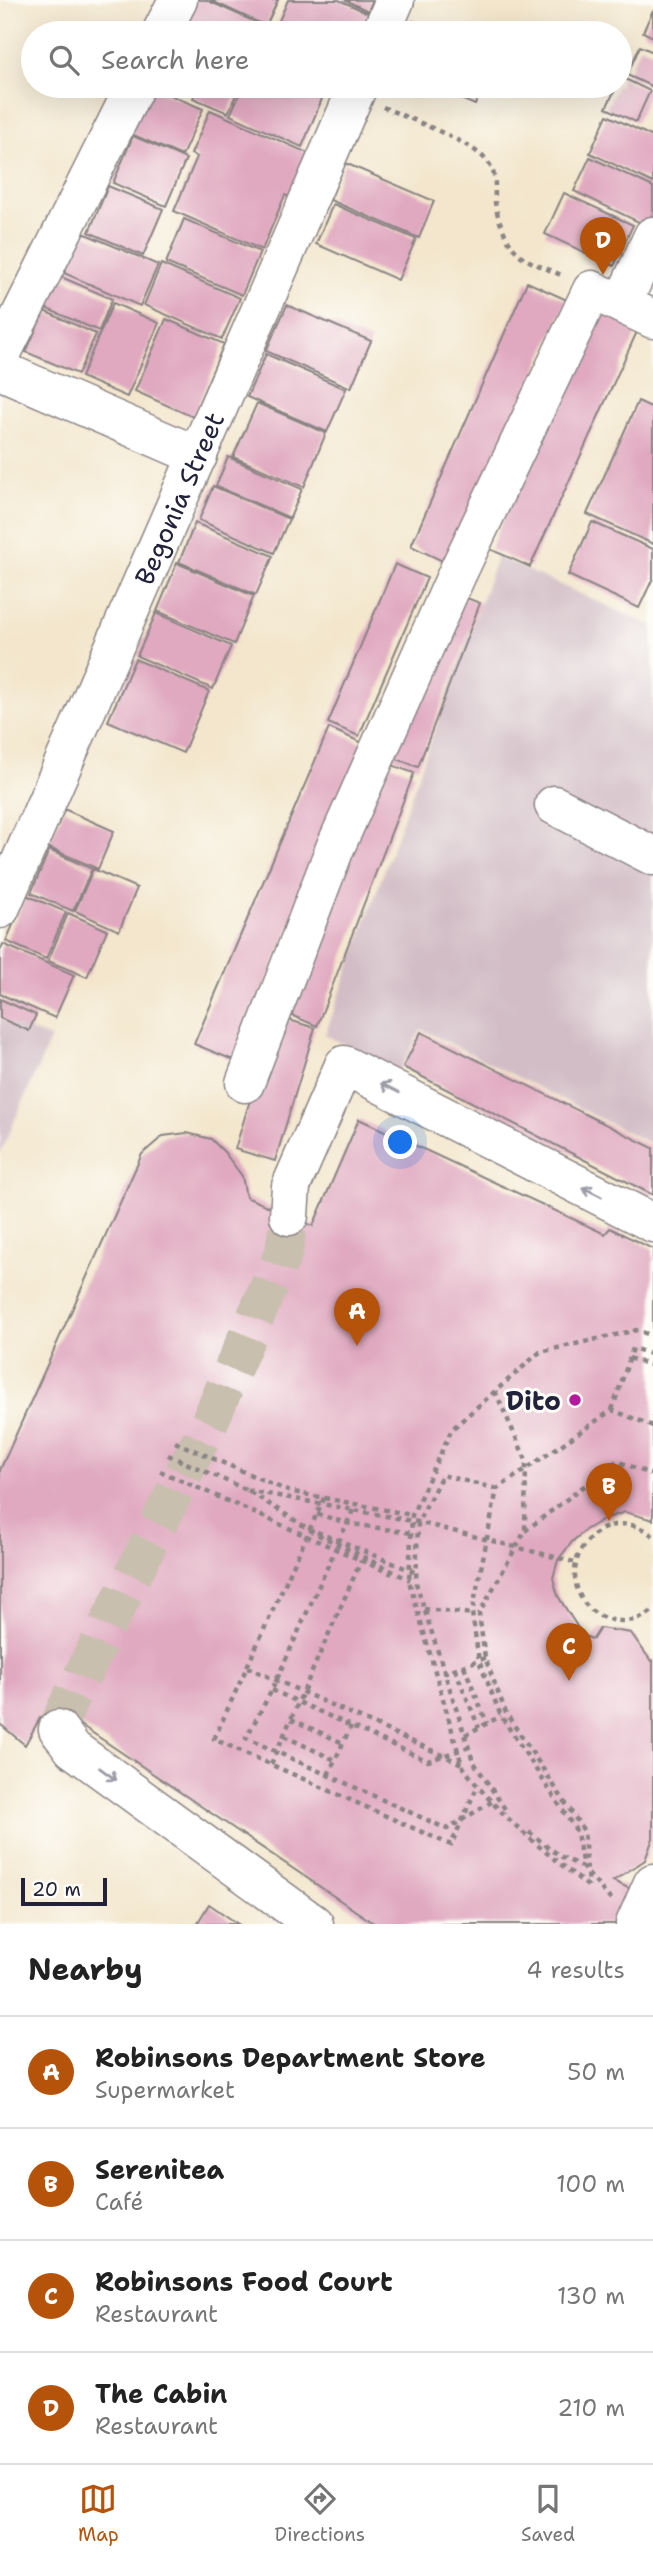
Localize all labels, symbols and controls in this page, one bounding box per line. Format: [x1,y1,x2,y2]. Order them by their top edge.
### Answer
search box [21,21,632,98]
icon: search [45,41,83,79]
text: Search here [101,42,250,77]
pin: D [580,217,626,275]
street label: Begonia Street [126,406,232,590]
one-way arrow [380,1081,401,1095]
your location [383,1125,417,1159]
one-way arrow [582,1185,603,1198]
pin: A [334,1288,380,1346]
place label: Dito [506,1383,561,1418]
marker: Dito [567,1392,583,1408]
pin: B [586,1463,632,1521]
pin: C [546,1623,592,1681]
one-way arrow [98,1767,117,1781]
scale bar [21,1875,107,1907]
text: 20 m [32,1877,81,1902]
text: Nearby [28,1949,143,1990]
text: 4 results [526,1955,625,1985]
text: Robinsons Department Store [95,2040,486,2075]
text: A [42,2057,60,2087]
text: 50 m [567,2057,625,2087]
text: Supermarket [95,2075,235,2105]
text: Serenitea [95,2152,224,2187]
text: B [44,2169,58,2199]
text: 100 m [556,2169,625,2199]
text: Café [95,2187,143,2217]
text: Robinsons Food Court [95,2264,393,2299]
text: C [44,2281,58,2311]
text: 130 m [557,2281,625,2311]
text: Restaurant [95,2299,218,2329]
text: The Cabin [95,2376,227,2411]
text: D [43,2393,59,2423]
text: 210 m [557,2393,625,2423]
text: Restaurant [95,2411,218,2441]
tab: Map [78,2480,119,2547]
tab: Directions [275,2480,365,2547]
tab: Saved [521,2480,575,2547]

